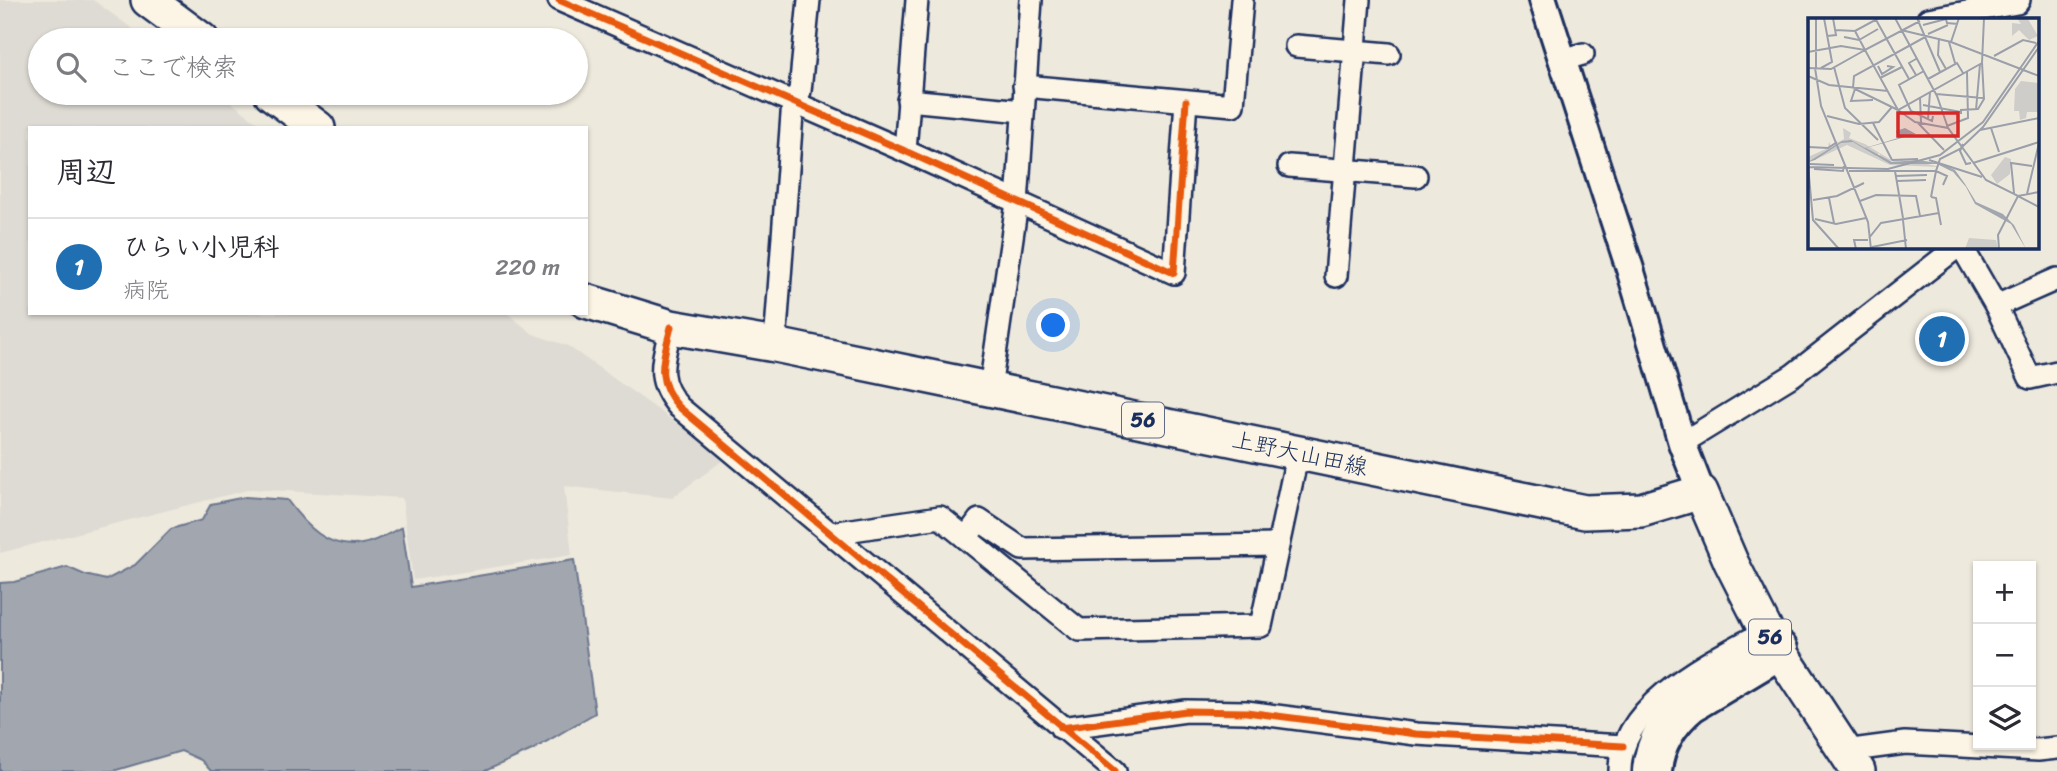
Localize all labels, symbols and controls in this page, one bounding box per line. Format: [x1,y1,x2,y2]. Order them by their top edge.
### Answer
inset map [1808,18,2039,248]
search box [28,28,588,105]
text: ここで検索 [108,44,238,90]
icon: search [52,48,90,86]
text: 周辺 [56,145,116,199]
text: ひらい小児科 [123,224,279,270]
text: 1 [74,247,84,288]
text: 220 m [495,247,560,288]
text: 病院 [123,270,169,311]
your location [1036,308,1070,342]
pin: 1 [1919,313,1965,365]
road number: 56 [1122,402,1164,438]
street label: 上野大山田線 [1228,419,1372,488]
map controls [1973,561,2036,750]
button: + [1973,561,2036,624]
road number: 56 [1749,620,1791,654]
button: − [1973,624,2036,687]
button: layers [1973,687,2036,750]

